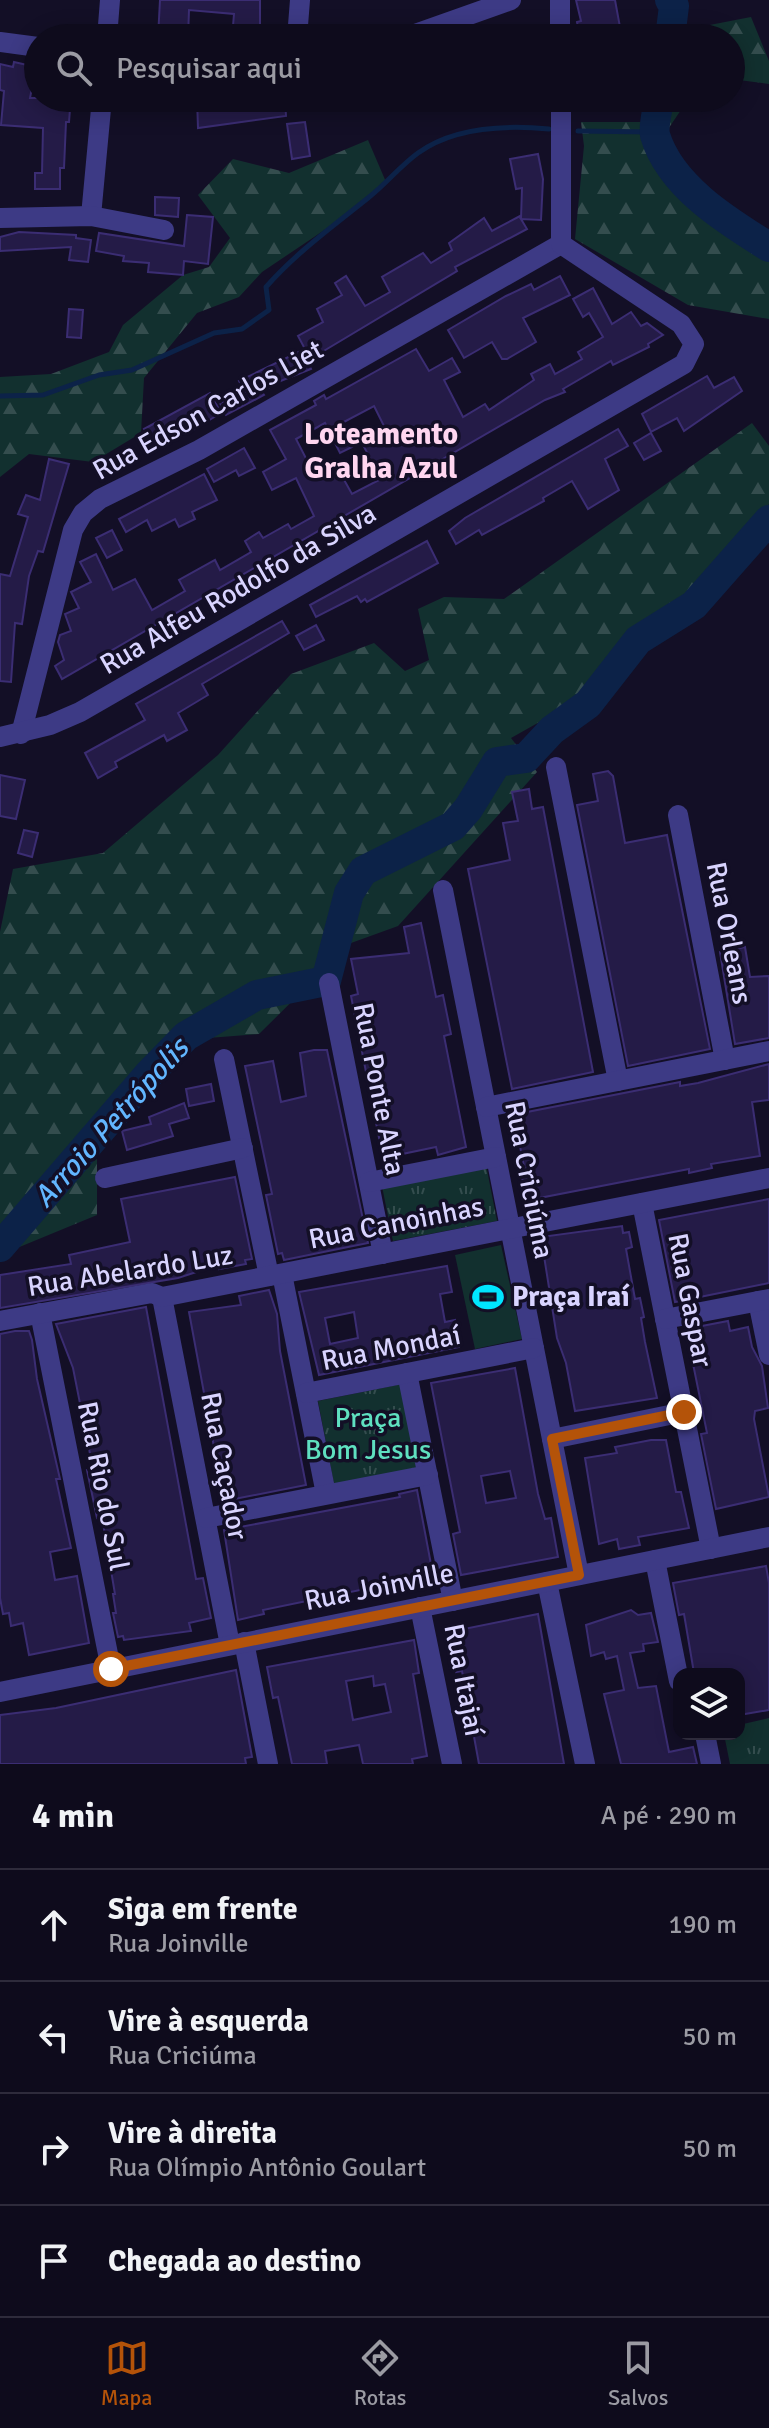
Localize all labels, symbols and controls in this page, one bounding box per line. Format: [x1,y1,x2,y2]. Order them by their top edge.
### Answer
search box [24,24,745,112]
icon: search [52,46,96,90]
text: Pesquisar aqui [116,50,302,87]
street label: Rua Edson Carlos Liet [87,332,329,487]
district label: Loteamento Gralha Azul [304,416,458,487]
street label: Rua Alfeu Rodolfo da Silva [94,496,382,682]
street label: Rua Orleans [699,859,759,1007]
street label: Rua Ponte Alta [346,1000,412,1178]
water label: Arroio Petrópolis [25,1029,199,1215]
street label: Rua Criciúma [497,1098,561,1262]
street label: Rua Canoinhas [306,1189,486,1257]
street label: Rua Gaspar [660,1230,720,1371]
street label: Rua Abelardo Luz [25,1238,235,1304]
sports icon: Praça Iraí [471,1280,505,1314]
place label: Praça Iraí [512,1280,630,1314]
street label: Rua Mondaí [319,1318,464,1378]
street label: Rua Caçador [193,1389,255,1543]
route end [666,1394,702,1430]
street label: Rua Rio do Sul [70,1399,136,1573]
park label: Praça Bom Jesus [305,1401,431,1467]
street label: Rua Joinville [301,1556,457,1618]
street label: Rua Itajaí [436,1621,492,1739]
route start [93,1651,129,1687]
map controls [673,1668,745,1740]
button: layers [673,1668,745,1740]
text: 4 min [32,1795,114,1837]
text: A pé · 290 m [601,1800,737,1832]
text: Siga em frente [108,1891,298,1928]
icon: ahead [32,1903,76,1947]
text: 190 m [668,1909,737,1941]
text: Rua Joinville [108,1928,249,1960]
text: Vire à esquerda [108,2003,309,2040]
icon: left [32,2015,76,2059]
text: 50 m [682,2021,737,2053]
text: Rua Criciúma [108,2040,257,2072]
text: Vire à direita [108,2115,277,2152]
icon: right [32,2127,76,2171]
text: 50 m [682,2133,737,2165]
text: Rua Olímpio Antônio Goulart [108,2152,426,2184]
icon: arrive [32,2239,76,2283]
text: Chegada ao destino [108,2243,361,2280]
tab: Mapa [101,2336,152,2411]
tab: Rotas [354,2336,406,2411]
tab: Salvos [608,2336,668,2411]

